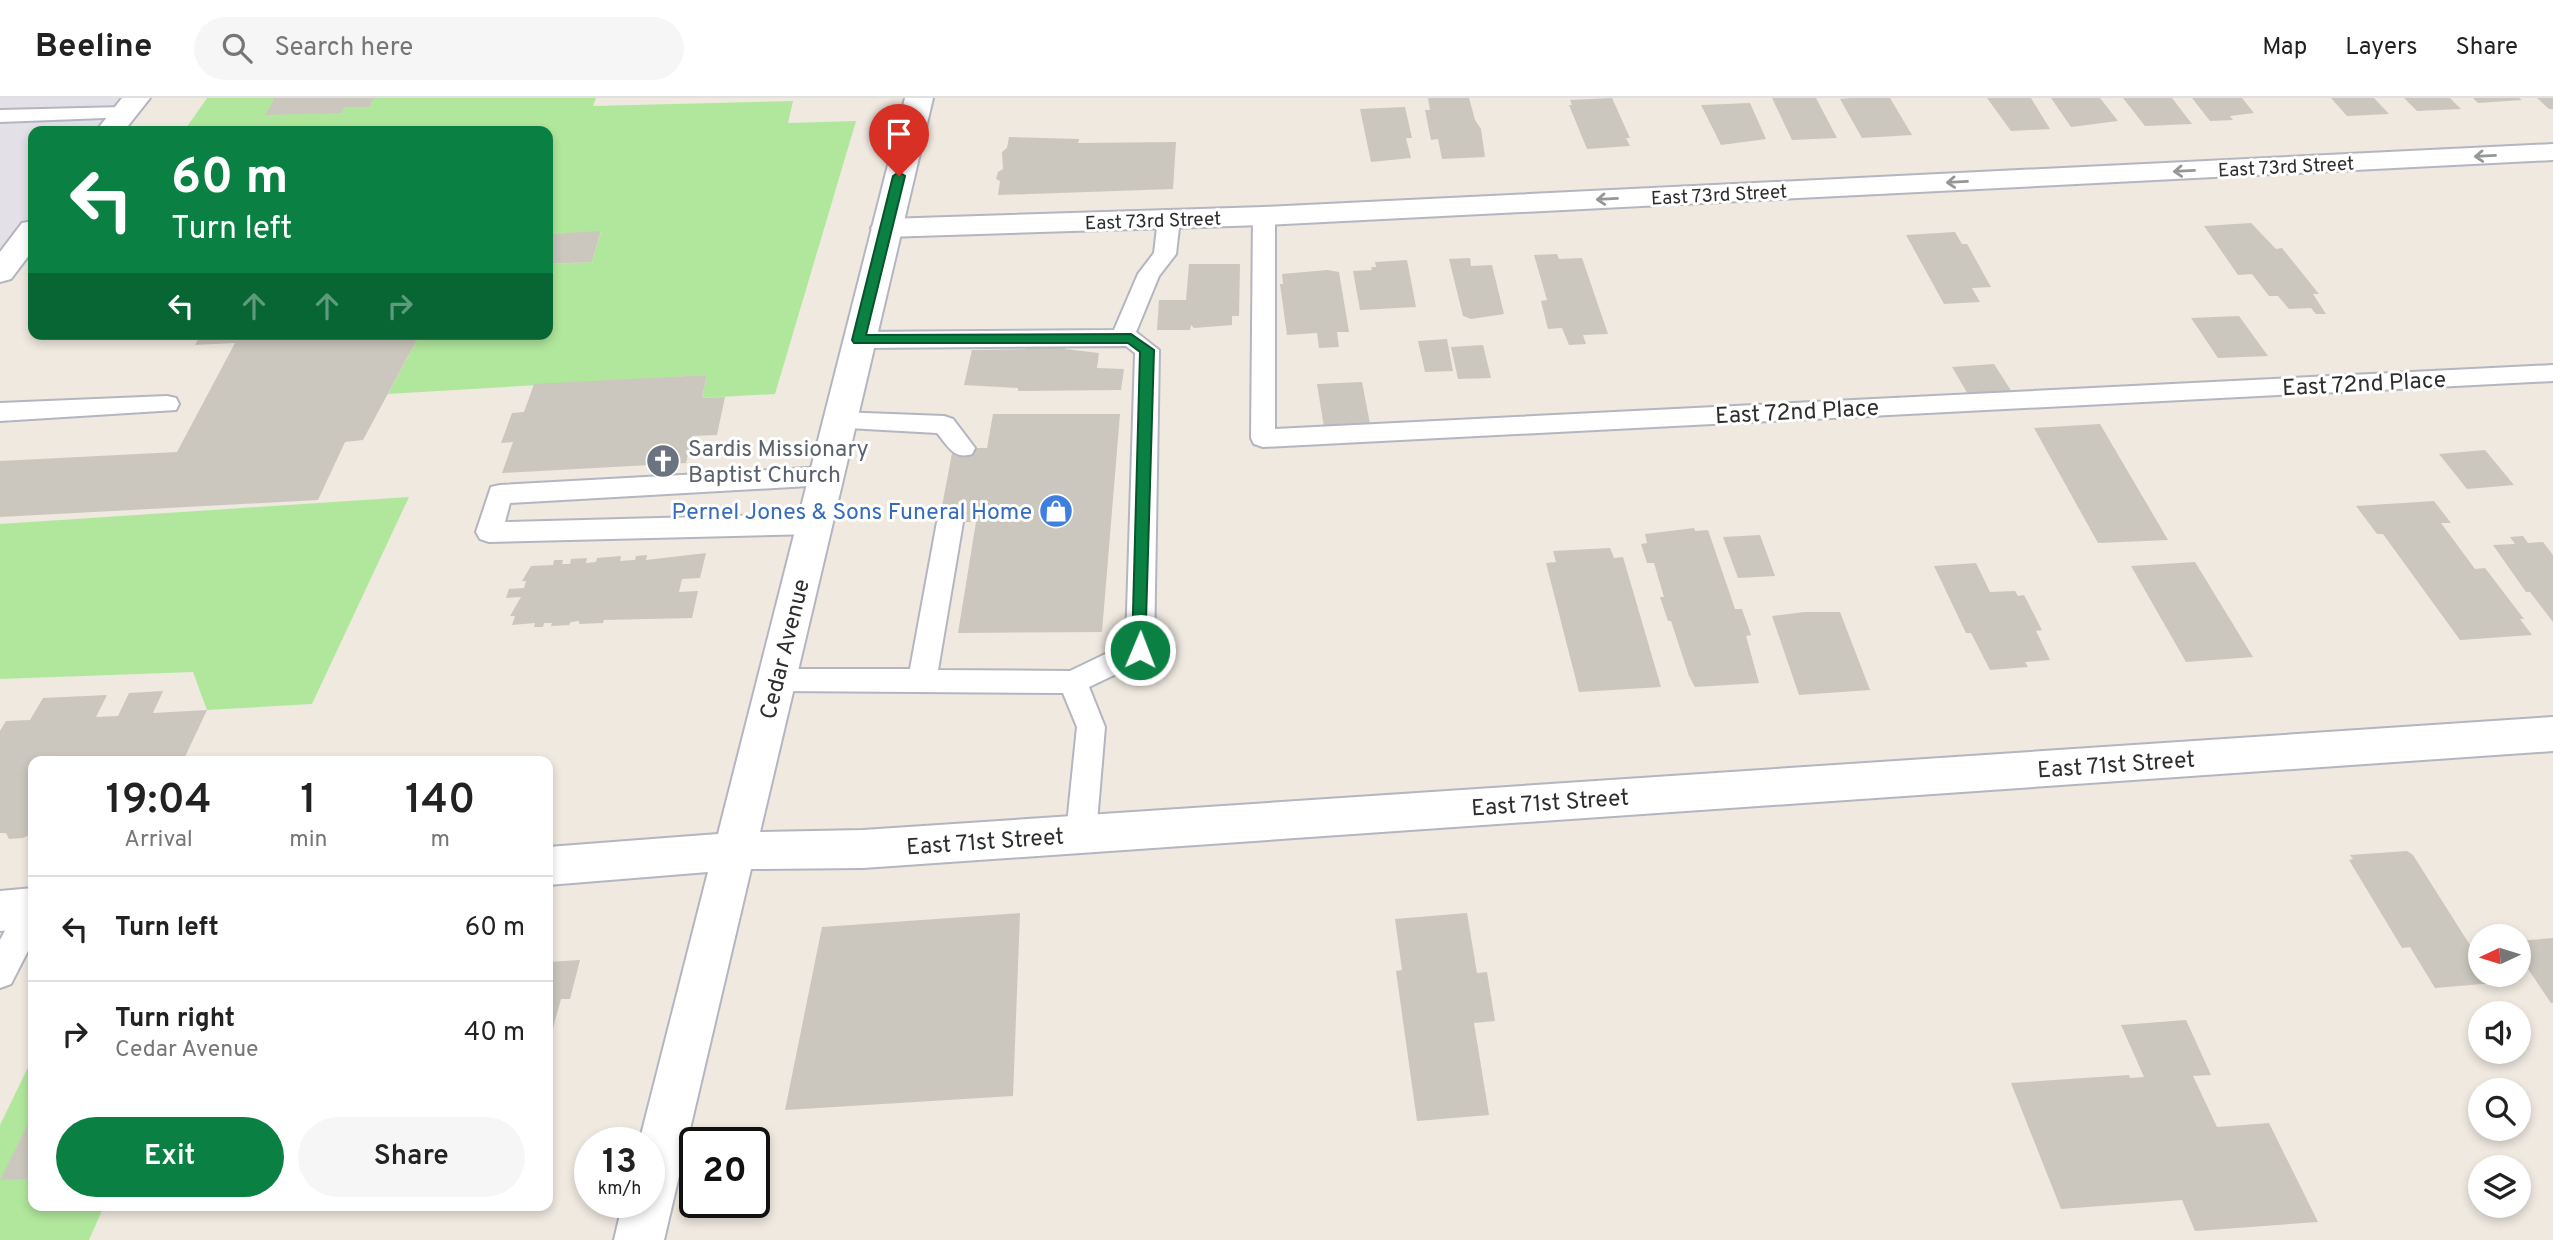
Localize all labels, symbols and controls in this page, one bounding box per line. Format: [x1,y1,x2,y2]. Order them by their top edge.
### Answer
search box [194,17,684,80]
text: Beeline [35,27,152,69]
icon: search [218,29,256,67]
text: Search here [274,32,413,65]
text: Map [2262,33,2307,63]
text: Layers [2345,33,2417,63]
text: Share [2455,33,2518,63]
pin [869,104,929,176]
icon: arrive [880,115,918,153]
text: 60 m [171,149,289,211]
one-way arrow [2474,149,2497,162]
street label: East 73rd Street [2217,152,2355,184]
icon: left [56,154,147,245]
one-way arrow [2173,164,2196,177]
one-way arrow [1946,175,1969,188]
street label: East 73rd Street [1650,180,1788,212]
one-way arrow [1596,193,1619,206]
street label: East 73rd Street [1085,208,1222,236]
text: Turn left [171,210,292,250]
icon: left [162,287,200,325]
icon: ahead [235,287,273,325]
icon: ahead [308,287,346,325]
icon: right [381,287,419,325]
street label: East 72nd Place [2282,367,2447,404]
street label: East 72nd Place [1715,395,1880,432]
place label: Sardis Missionary Baptist Church [688,436,869,491]
church icon: Sardis Missionary Baptist Church [644,442,682,480]
shop icon: Pernel Jones & Sons Funeral Home [1037,492,1075,530]
place label: Pernel Jones & Sons Funeral Home [672,499,1032,528]
street label: Cedar Avenue [755,577,818,723]
position arrow [1103,613,1177,687]
street label: East 71st Street [2036,747,2196,786]
text: 19:04 [106,775,212,828]
text: 1 [300,775,317,828]
text: 140 [405,775,475,828]
street label: East 71st Street [1470,785,1630,824]
street label: East 71st Street [905,824,1065,863]
text: Arrival [124,826,193,855]
text: min [289,826,328,855]
text: m [430,826,450,855]
icon: left [56,910,94,948]
text: Turn left [115,912,219,945]
text: 60 m [465,912,525,945]
north arrow [2468,924,2530,987]
map controls [2468,924,2531,1218]
button: sound [2468,1001,2531,1064]
text: Turn right [115,1003,235,1036]
icon: right [56,1015,94,1053]
text: 40 m [464,1017,525,1050]
text: Cedar Avenue [115,1036,258,1065]
button: search [2468,1078,2531,1141]
button: Exit [56,1117,284,1197]
button: Share [298,1117,525,1197]
speed limit sign: 20 [679,1127,770,1218]
text: 13 [602,1141,637,1185]
button: layers [2468,1155,2531,1218]
text: km/h [598,1178,641,1201]

